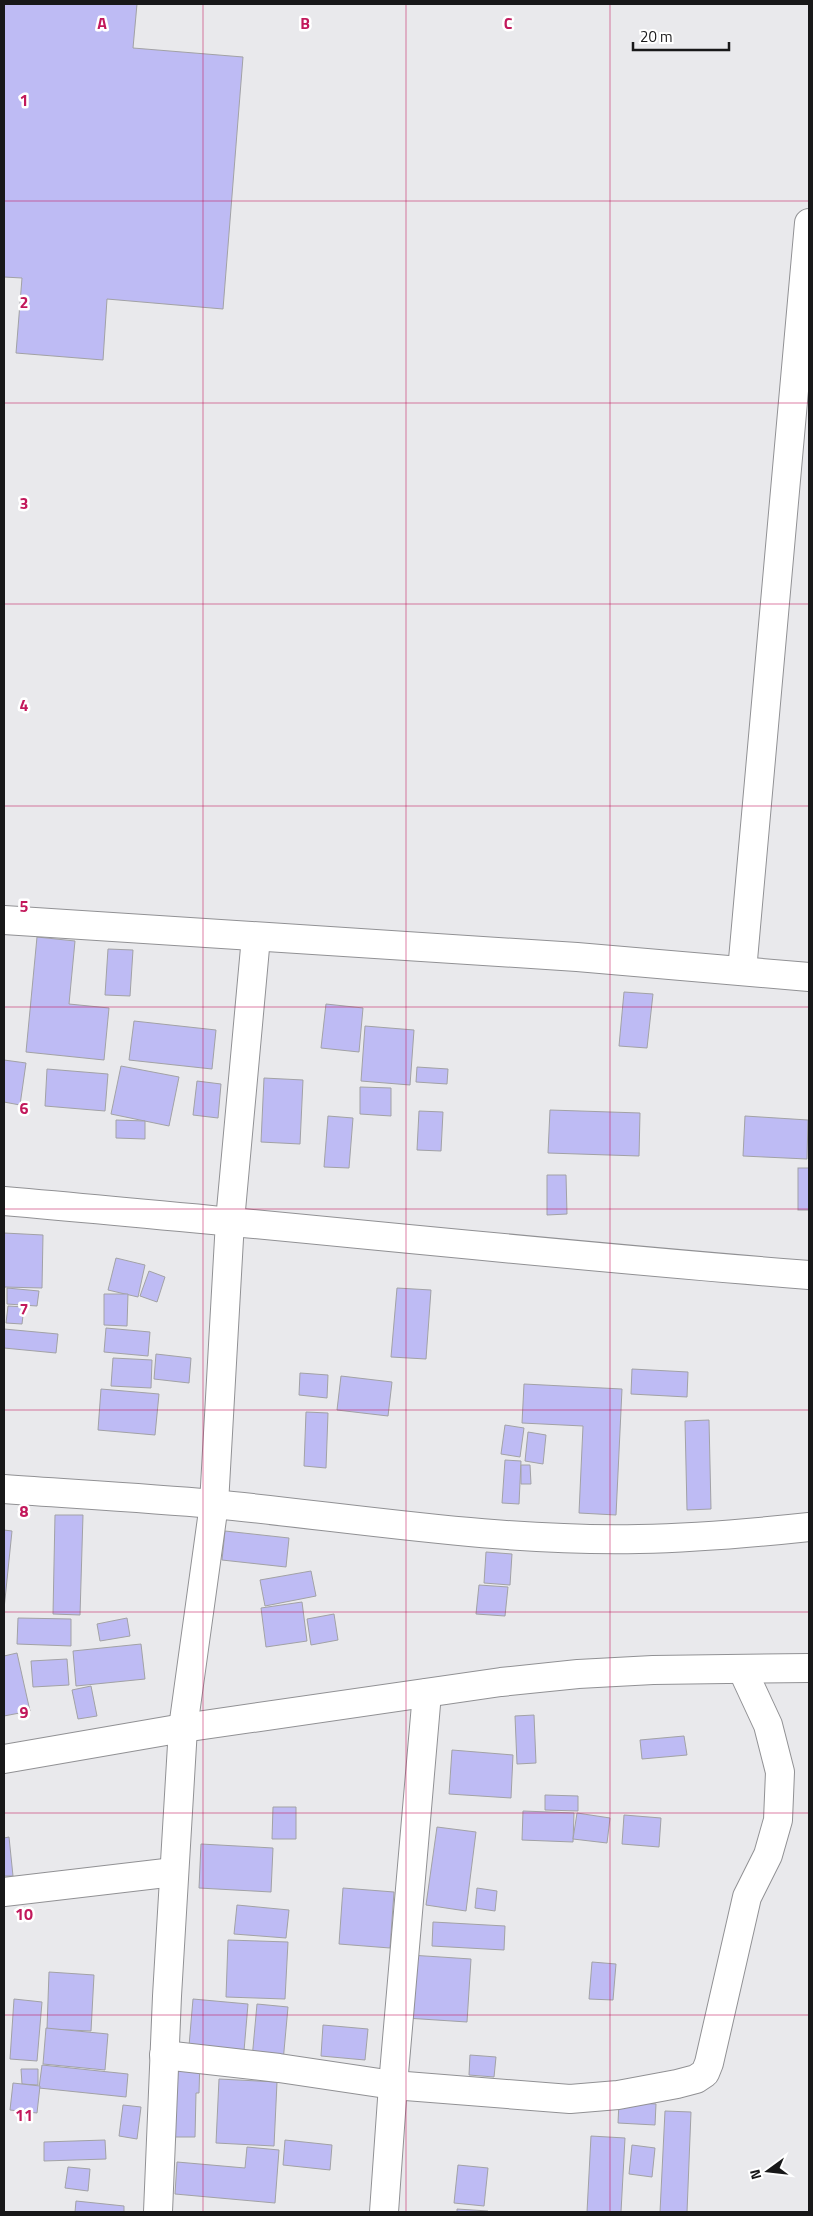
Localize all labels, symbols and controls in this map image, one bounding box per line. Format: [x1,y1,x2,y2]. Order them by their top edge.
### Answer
text: A [97,11,107,35]
text: B [300,11,310,35]
text: C [504,11,513,35]
scale bar [633,20,729,52]
text: 20 m [640,25,673,48]
text: 1 [20,88,28,112]
text: 2 [20,290,28,314]
text: 3 [20,491,28,515]
text: 4 [20,693,29,717]
text: 5 [20,894,29,918]
text: 6 [20,1096,29,1120]
text: 7 [20,1297,28,1321]
text: 8 [20,1499,29,1523]
text: 9 [20,1700,29,1724]
text: 10 [15,1902,33,1926]
text: 11 [15,2103,33,2127]
north arrow [743,2146,793,2196]
text: N [744,2167,766,2182]

